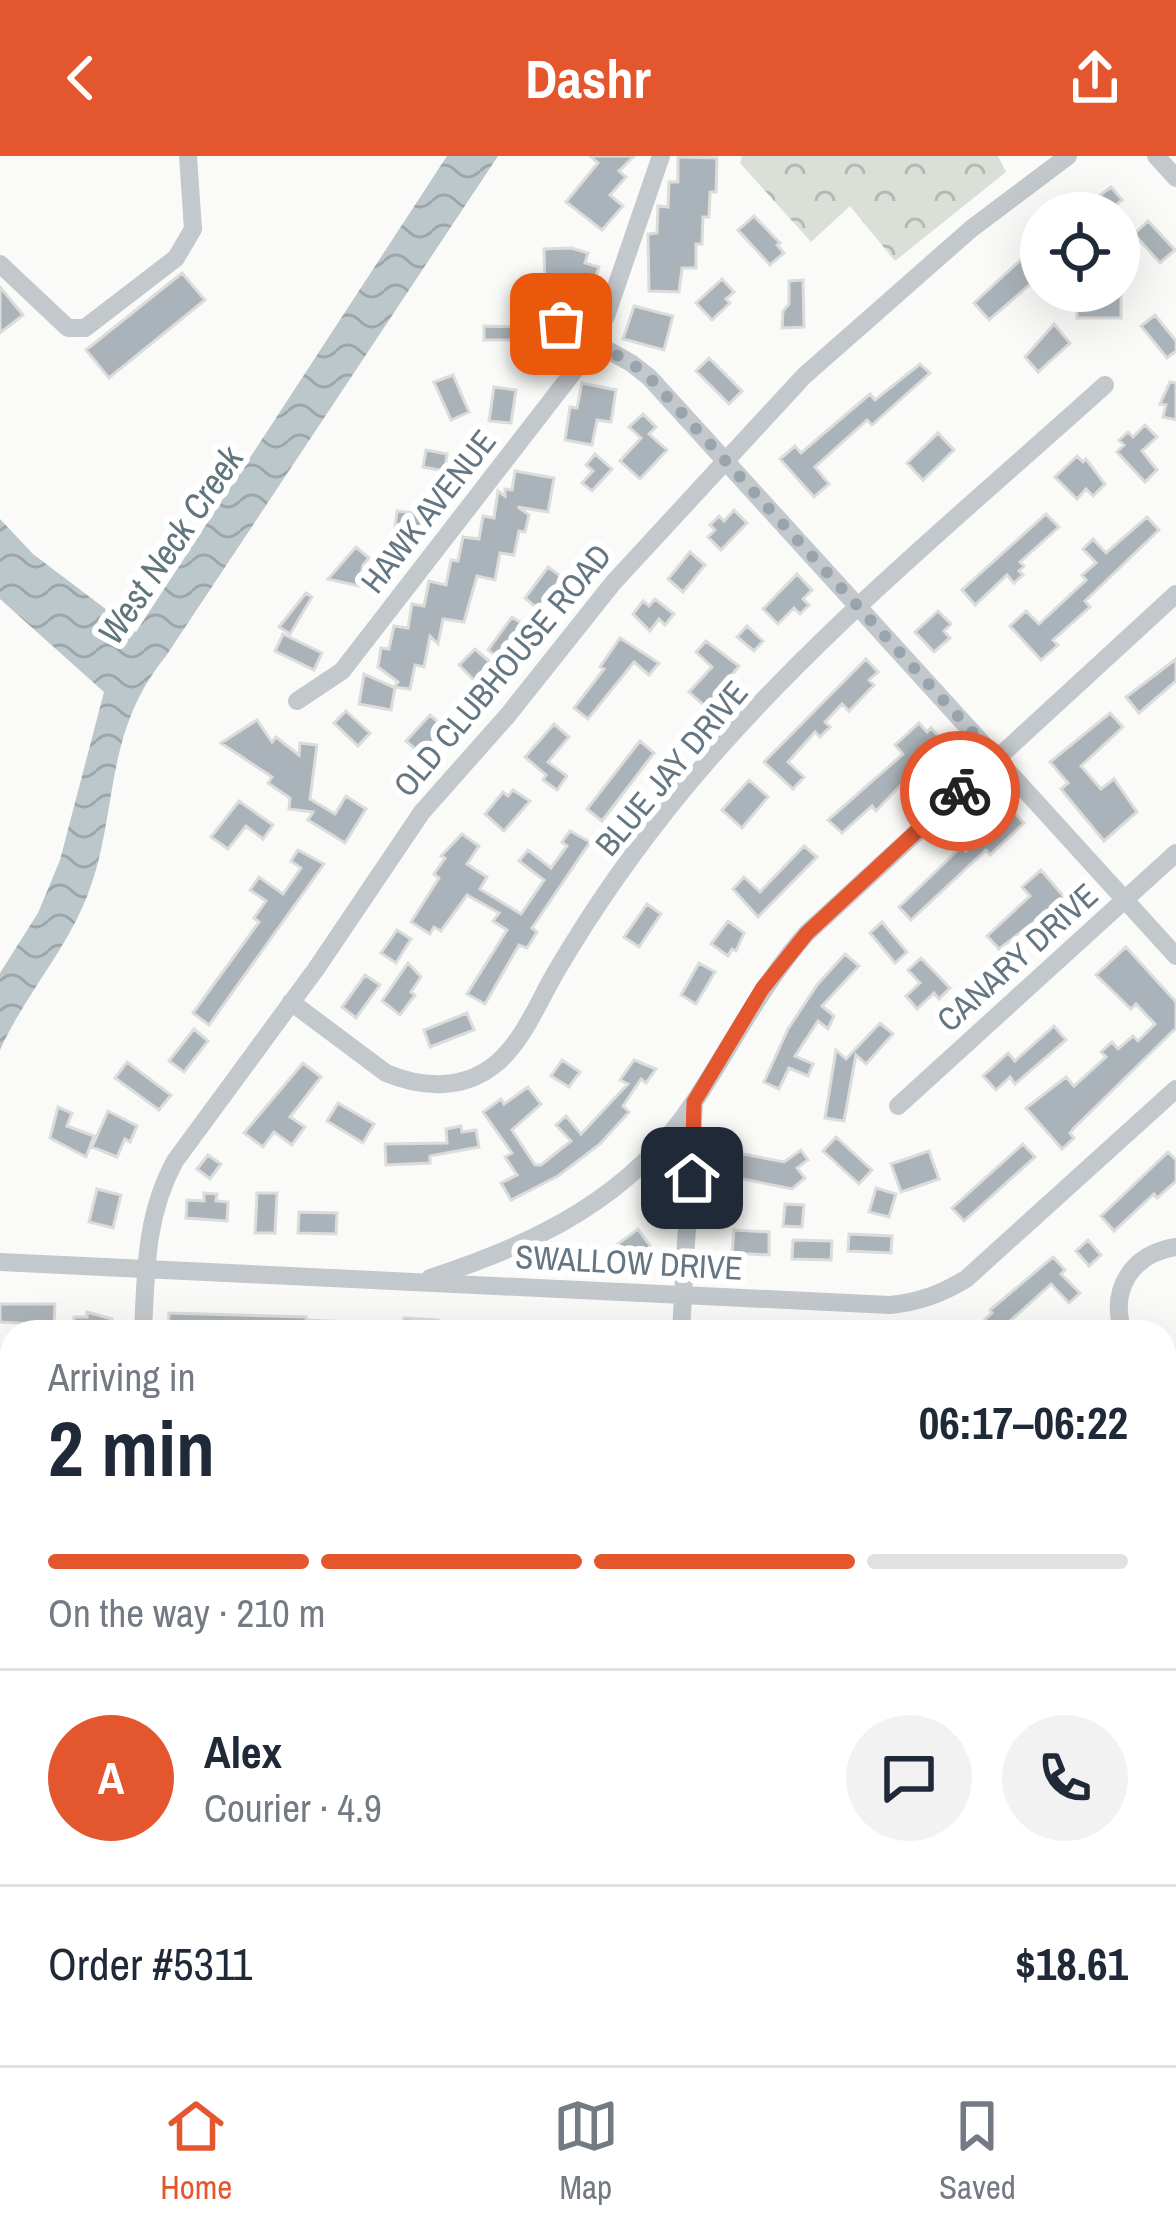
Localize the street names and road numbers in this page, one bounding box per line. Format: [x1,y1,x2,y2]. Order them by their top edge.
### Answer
street label: HAWK AVENUE [350,420,506,602]
street label: OLD CLUBHOUSE ROAD [383,534,621,806]
street label: BLUE JAY DRIVE [585,671,757,865]
street label: CANARY DRIVE [927,873,1107,1041]
street label: SWALLOW DRIVE [514,1234,744,1290]

